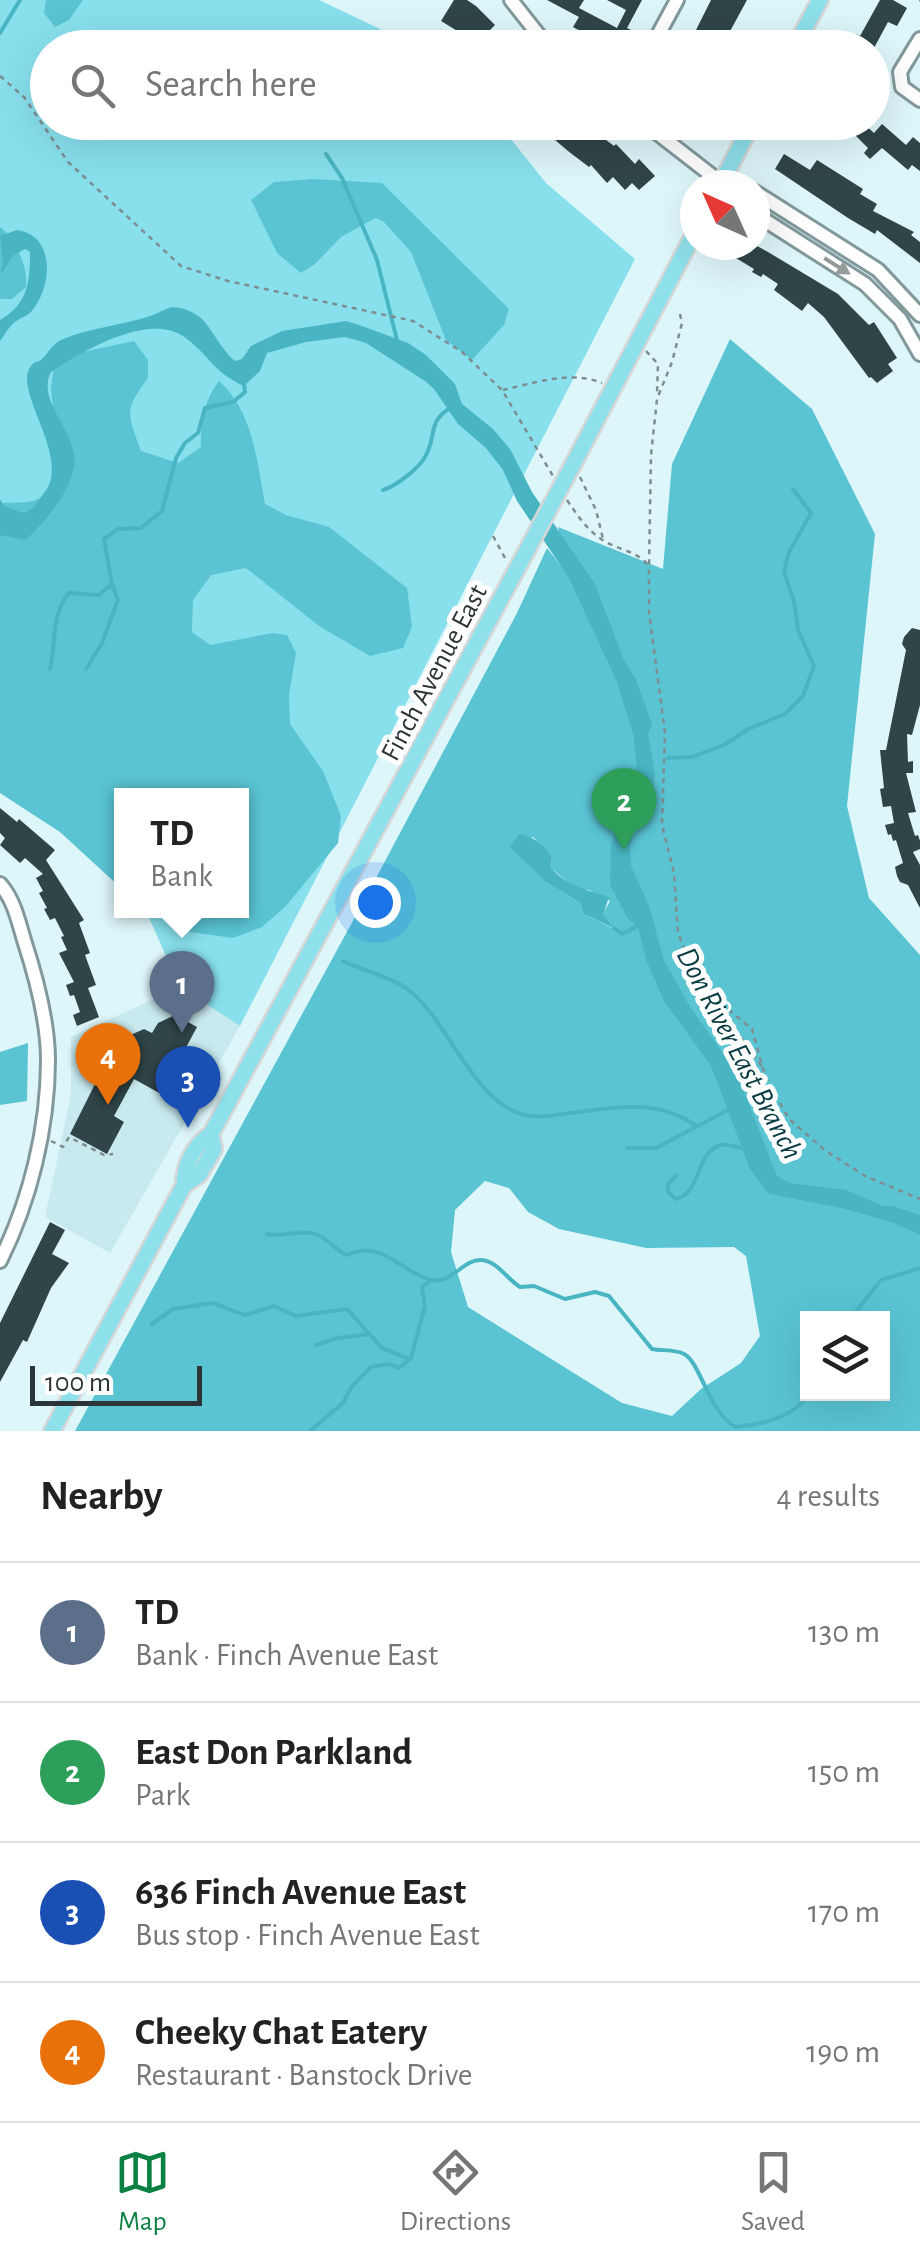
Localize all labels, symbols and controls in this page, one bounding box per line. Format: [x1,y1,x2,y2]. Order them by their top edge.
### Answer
search box [30,30,890,140]
icon: search [65,58,120,113]
text: Search here [145,66,317,104]
north arrow [680,170,770,260]
one-way arrow [824,257,851,275]
street label: Finch Avenue East [377,580,493,765]
pin: 2 [592,768,656,850]
popup [114,788,249,918]
text: TD [150,815,194,853]
text: Bank [150,860,213,892]
your location [350,877,401,928]
water label: Don River East Branch [671,943,808,1164]
pin: 1 [150,950,214,1033]
pin: 4 [76,1022,140,1105]
pin: 3 [156,1046,220,1128]
map controls [800,1311,890,1401]
button: layers [800,1311,890,1401]
scale bar [30,1361,202,1406]
text: 100 m [45,1369,111,1397]
text: Nearby [40,1475,163,1517]
text: 4 results [776,1480,880,1512]
text: TD [135,1594,179,1632]
text: 1 [67,1616,78,1648]
text: 130 m [808,1616,880,1648]
text: Bank · Finch Avenue East [135,1639,438,1671]
text: East Don Parkland [135,1734,412,1772]
text: 2 [65,1756,80,1788]
text: 150 m [808,1756,880,1788]
text: Park [135,1779,190,1811]
text: 636 Finch Avenue East [135,1874,466,1912]
text: 3 [66,1896,79,1928]
text: 170 m [808,1896,880,1928]
text: Bus stop · Finch Avenue East [135,1919,480,1951]
text: Cheeky Chat Eatery [135,2014,427,2052]
text: 4 [64,2036,81,2068]
text: 190 m [806,2036,880,2068]
text: Restaurant · Banstock Drive [135,2059,473,2091]
tab: Map [115,2145,170,2239]
tab: Directions [400,2145,511,2239]
tab: Saved [741,2145,805,2239]

